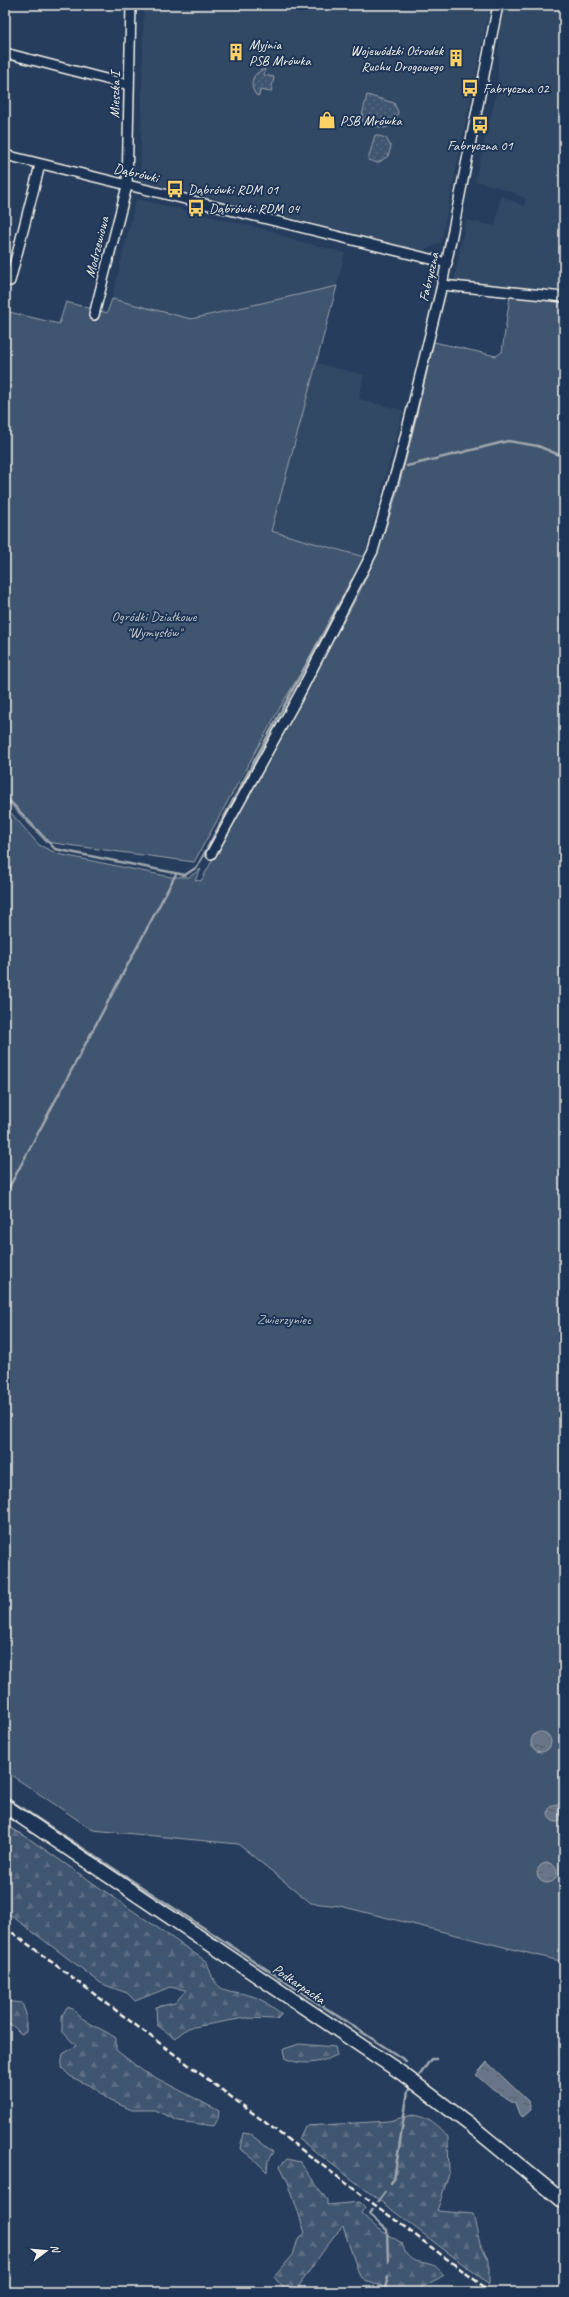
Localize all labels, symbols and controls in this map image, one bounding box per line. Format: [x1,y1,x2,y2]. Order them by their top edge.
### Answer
place label: Myjnia PSB Mrówka [249,36,312,69]
building icon: Myjnia PSB Mrówka [226,42,246,62]
place label: Wojewódzki Ośrodek Ruchu Drogowego [351,42,444,75]
building icon: Wojewódzki Ośrodek Ruchu Drogowego [446,48,466,68]
street label: Mieszka I [106,68,124,118]
bus stop icon: Fabryczna 02 [460,78,480,98]
place label: Fabryczna 02 [483,80,550,97]
shop icon: PSB Mrówka [317,110,337,130]
place label: PSB Mrówka [340,112,403,129]
bus stop icon: Fabryczna 01 [470,115,490,135]
place label: Fabryczna 01 [447,137,514,154]
street label: Dąbrówki [112,160,162,187]
bus stop icon: Dąbrówki RDM 01 [165,179,185,199]
place label: Dąbrówki RDM 01 [188,181,279,198]
bus stop icon: Dąbrówki RDM 04 [186,198,206,218]
place label: Dąbrówki RDM 04 [209,200,301,217]
street label: Modrzewiowa [81,213,113,279]
street label: Fabryczna [415,250,443,303]
park label: Ogródki Działkowe "Wymysłów" [112,608,198,641]
park label: Zwierzyniec [257,1311,312,1328]
street label: Podkarpacka [270,1960,329,2008]
north arrow [26,2231,66,2271]
text: N [48,2243,64,2256]

